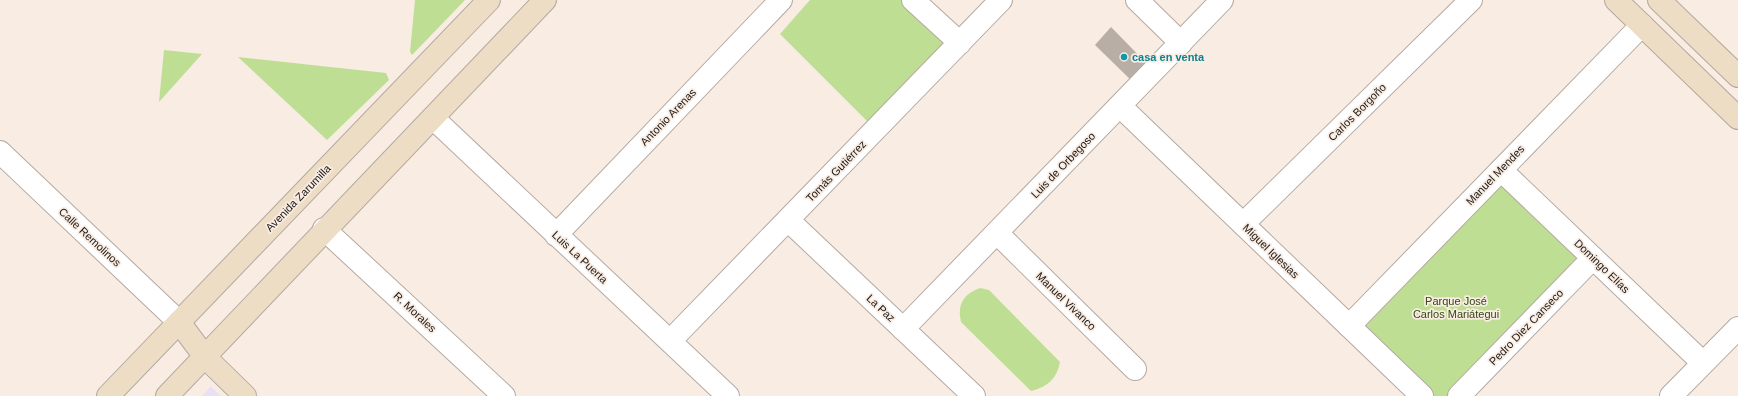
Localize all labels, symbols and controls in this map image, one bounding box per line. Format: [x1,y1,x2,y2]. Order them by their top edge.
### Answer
place label: casa en venta [1132,51,1205,63]
marker: casa en venta [1119,52,1129,62]
street label: Carlos Borgoño [1326,81,1388,143]
street label: Antonio Arenas [638,86,699,148]
street label: Luis de Orbegoso [1029,130,1097,200]
street label: Tomás Gutiérrez [804,138,868,204]
street label: Manuel Mendes [1463,142,1527,207]
street label: Avenida Zarumilla [263,162,333,234]
street label: Calle Remolinos [57,205,124,269]
street label: Miguel Iglesias [1241,221,1302,281]
street label: Luis La Puerta [550,228,611,286]
street label: Domingo Elías [1572,237,1632,296]
street label: Manuel Vivanco [1034,270,1098,332]
street label: Pedro Diez Canseco [1487,287,1565,367]
street label: R. Morales [391,289,439,335]
street label: La Paz [864,292,898,324]
park label: Parque José Carlos Mariátegui [1413,295,1499,320]

